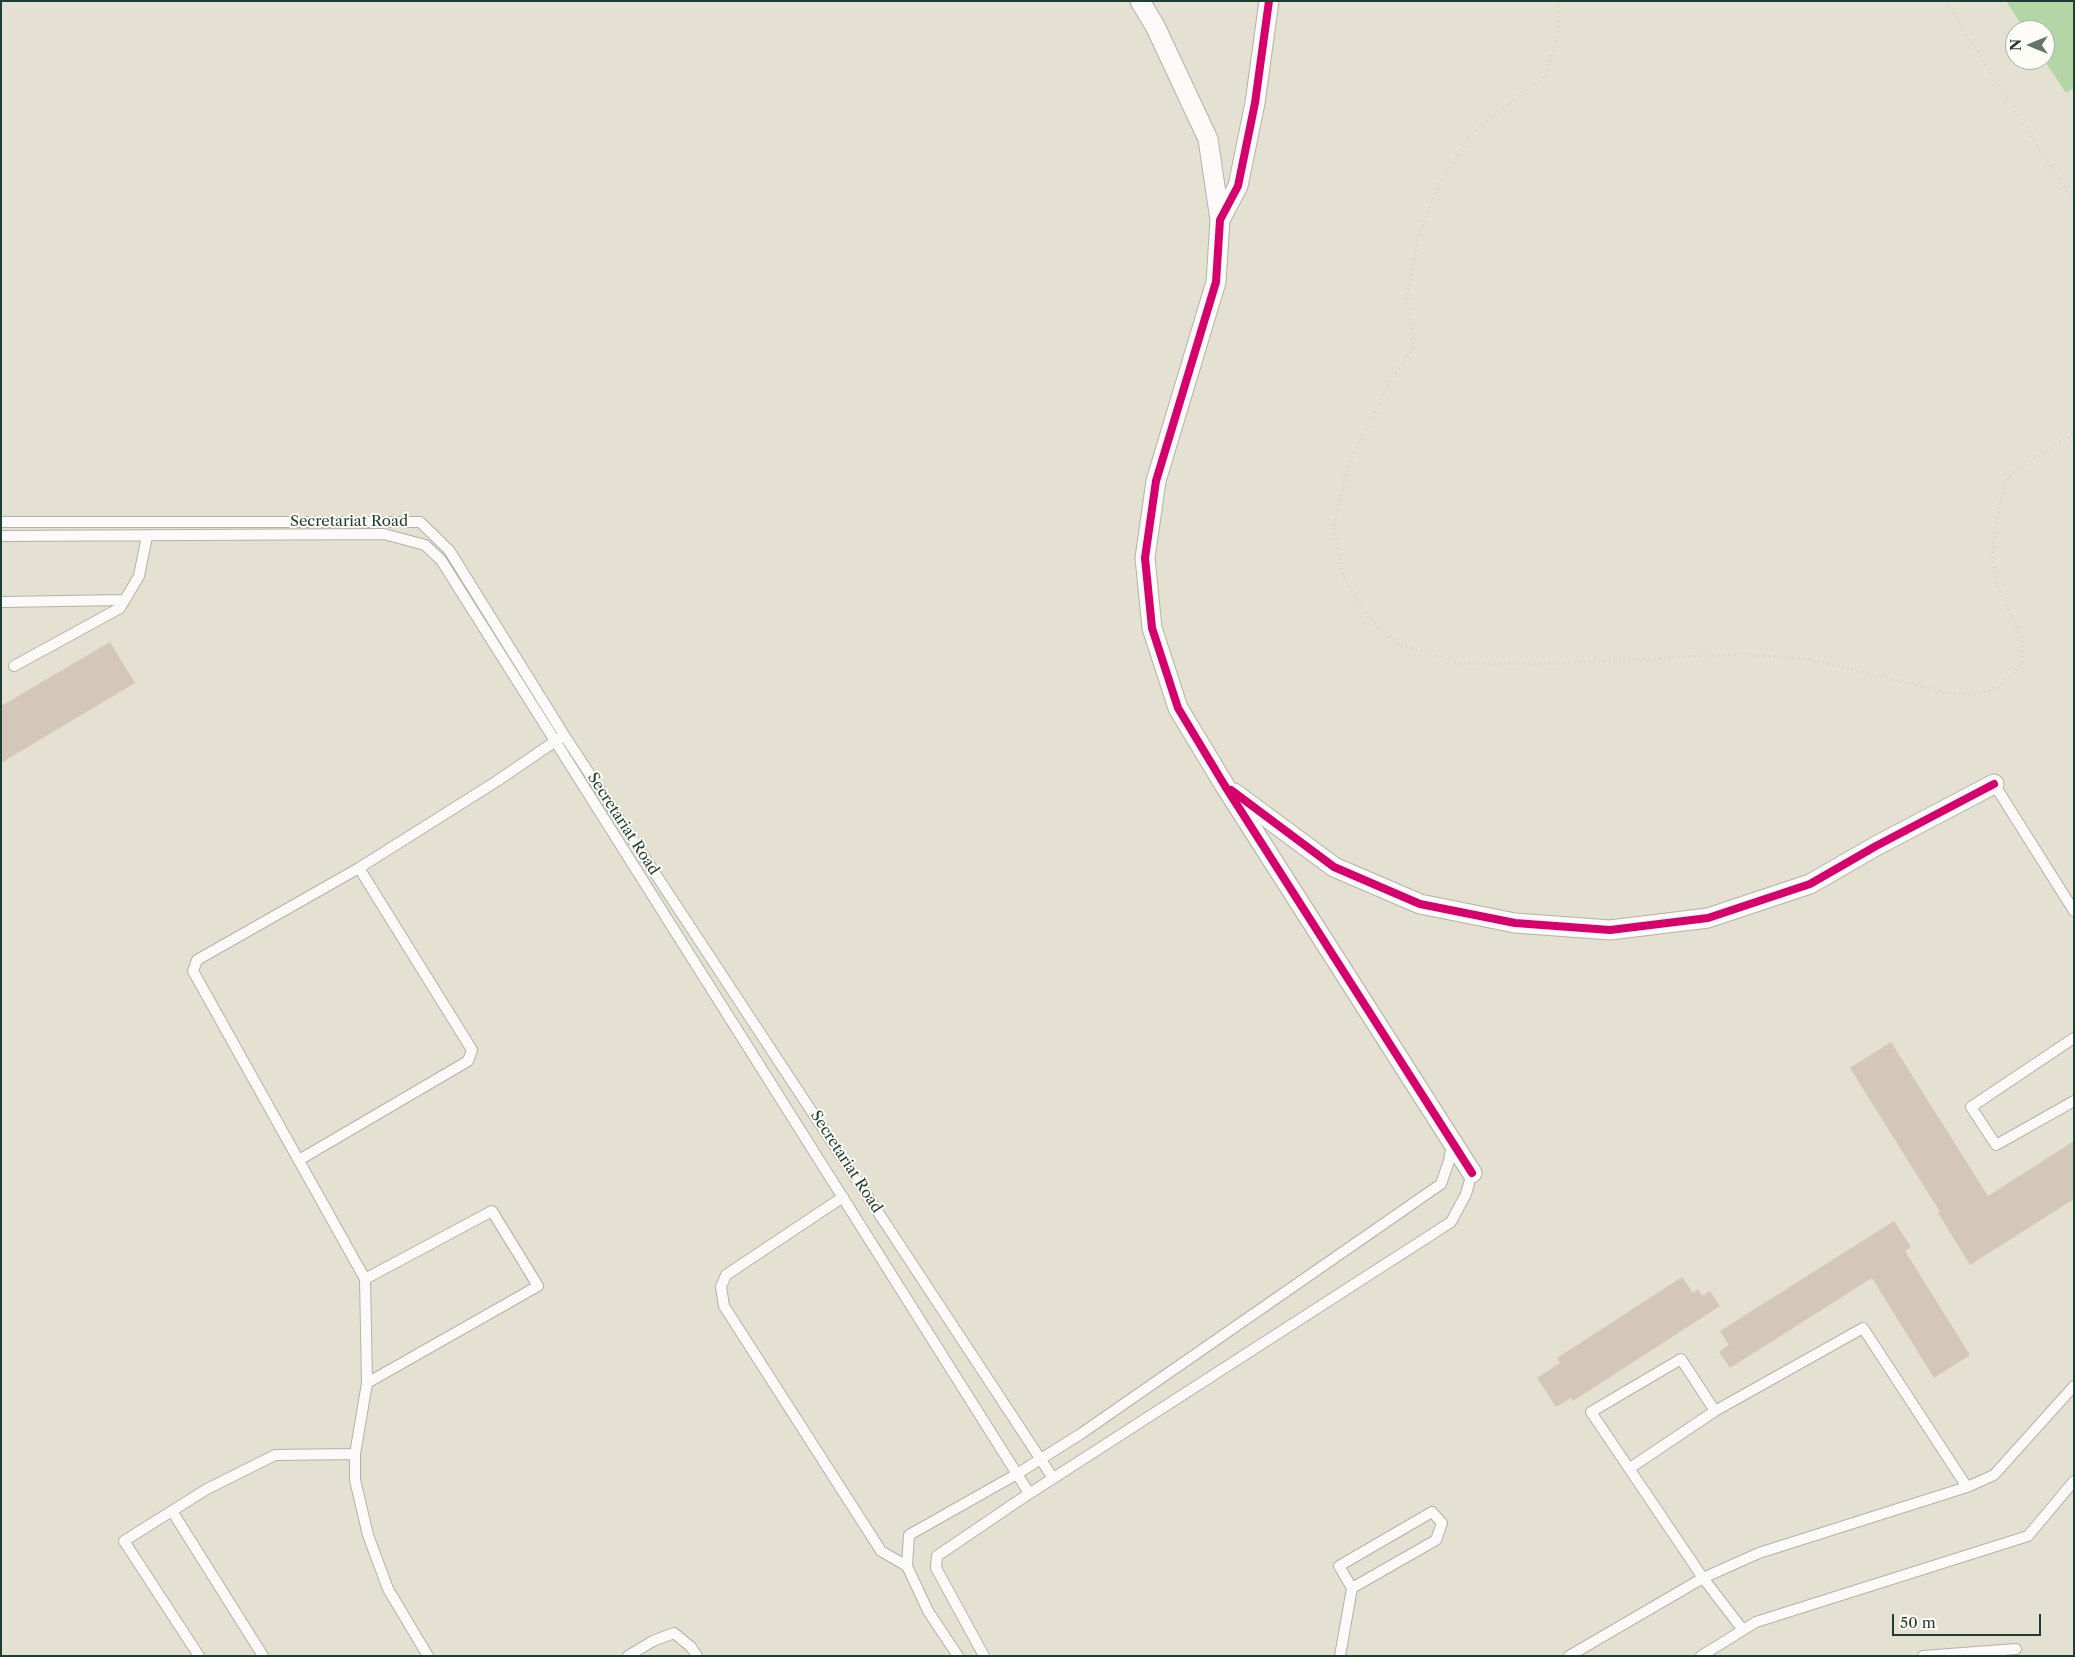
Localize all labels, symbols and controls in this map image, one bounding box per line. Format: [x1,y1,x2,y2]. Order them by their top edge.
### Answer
north arrow [2005,20,2055,70]
text: N [2007,39,2025,51]
street label: Secretariat Road [290,513,408,531]
street label: Secretariat Road [583,770,663,878]
street label: Secretariat Road [806,1108,886,1216]
scale bar [1895,1604,2044,1636]
text: 50 m [1900,1613,1936,1632]

